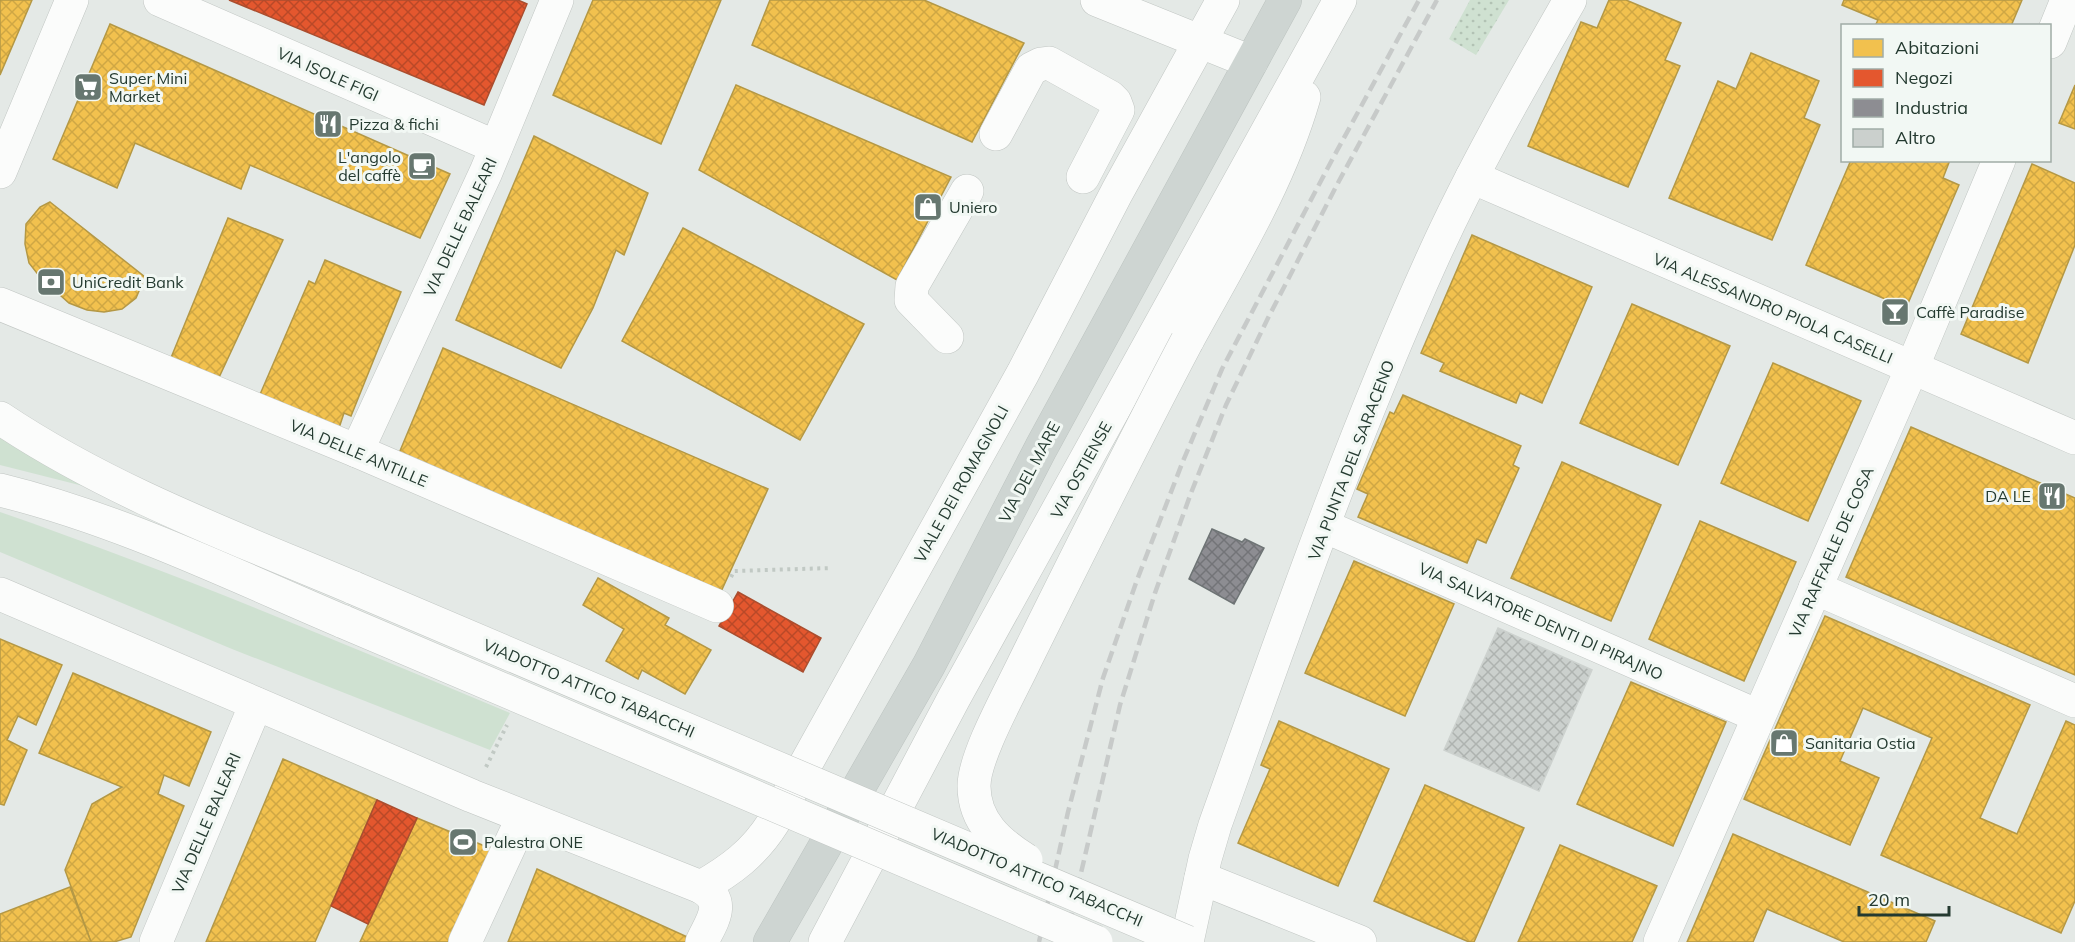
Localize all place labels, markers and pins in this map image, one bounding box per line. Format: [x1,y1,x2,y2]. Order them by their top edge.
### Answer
place label: Super Mini Market [109,68,187,106]
supermarket icon: Super Mini Market [72,71,104,103]
restaurant icon: Pizza & fichi [312,108,344,140]
place label: Pizza & fichi [349,114,439,134]
place label: L'angolo del caffè [338,147,401,185]
cafe icon: L'angolo del caffè [406,150,438,182]
shop icon: Uniero [912,191,944,223]
place label: Uniero [949,197,997,217]
bank icon: UniCredit Bank [35,266,67,298]
place label: UniCredit Bank [72,272,184,292]
bar icon: Caffè Paradise [1879,296,1911,328]
place label: Caffè Paradise [1916,302,2025,322]
restaurant icon: DA LE [2036,480,2068,512]
place label: DA LE [1985,486,2031,506]
shop icon: Sanitaria Ostia [1768,727,1800,759]
place label: Sanitaria Ostia [1805,733,1916,753]
sports icon: Palestra ONE [447,826,479,858]
place label: Palestra ONE [484,832,583,852]

